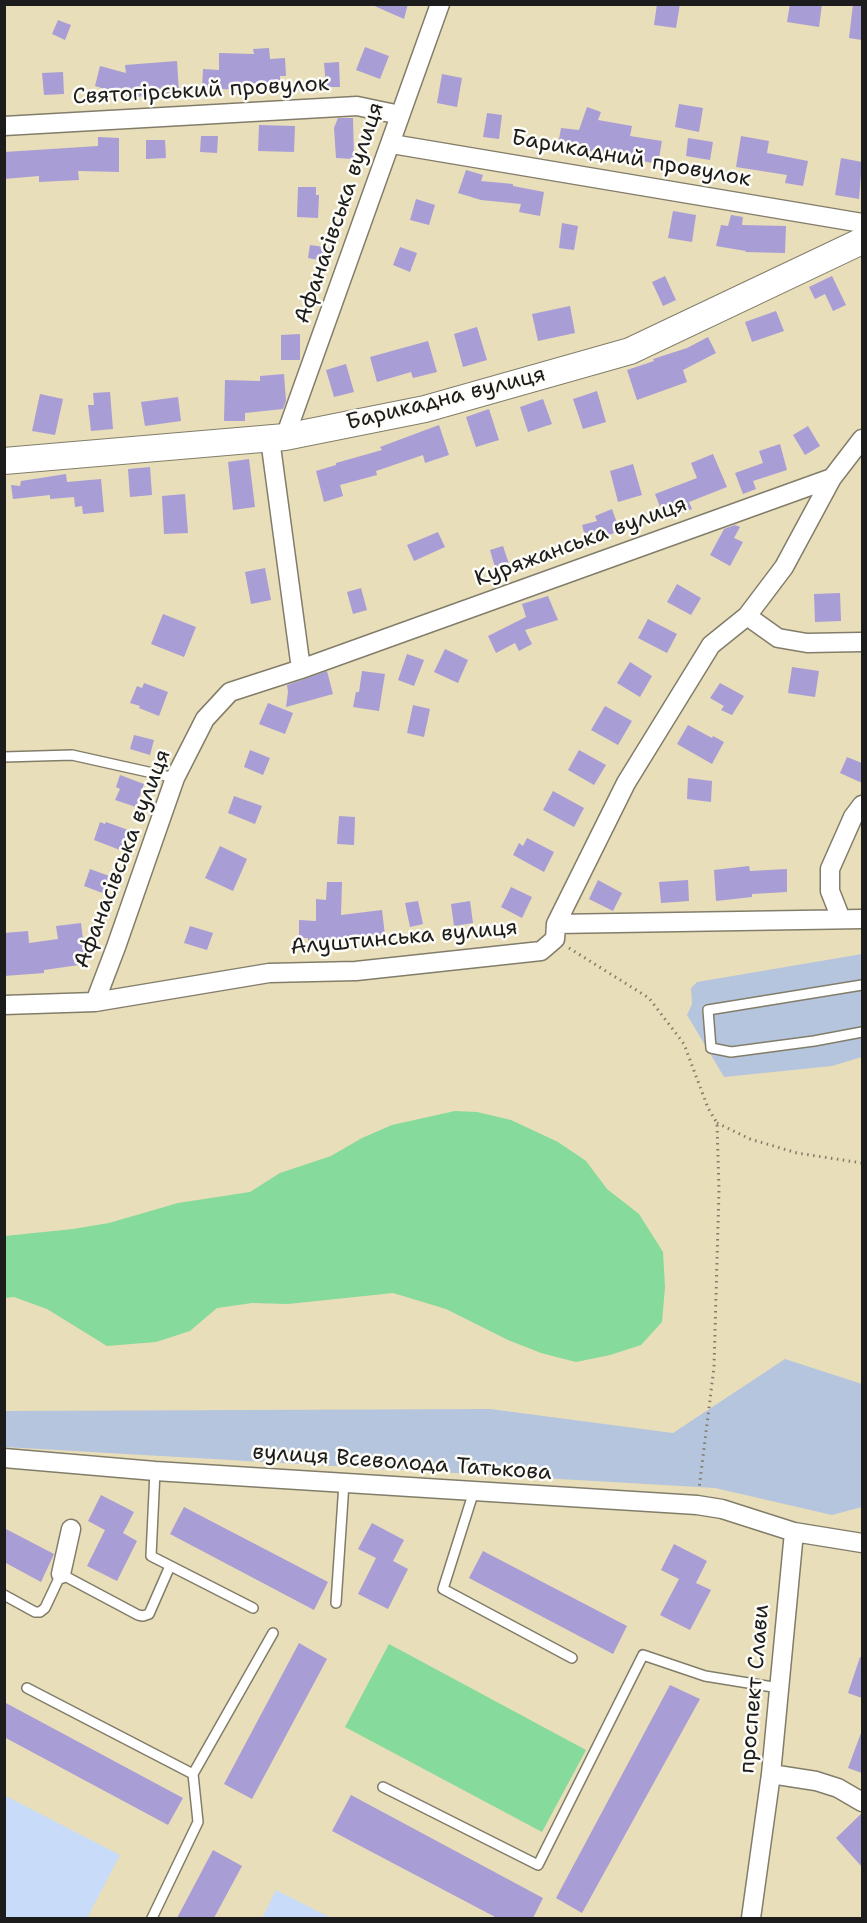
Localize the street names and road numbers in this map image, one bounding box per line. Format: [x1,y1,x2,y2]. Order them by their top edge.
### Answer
street label: Святогірський провулок [72,71,330,111]
street label: Афанасівська вулиця [290,99,390,327]
street label: Барикадний провулок [509,125,753,193]
street label: Барикадна вулиця [344,361,548,437]
street label: Куряжанська вулиця [471,491,691,593]
street label: Афанасівська вулиця [69,746,177,972]
street label: Алуштинська вулиця [289,915,519,961]
street label: вулиця Всеволода Татькова [251,1439,553,1487]
street label: проспект Слави [734,1603,776,1775]

